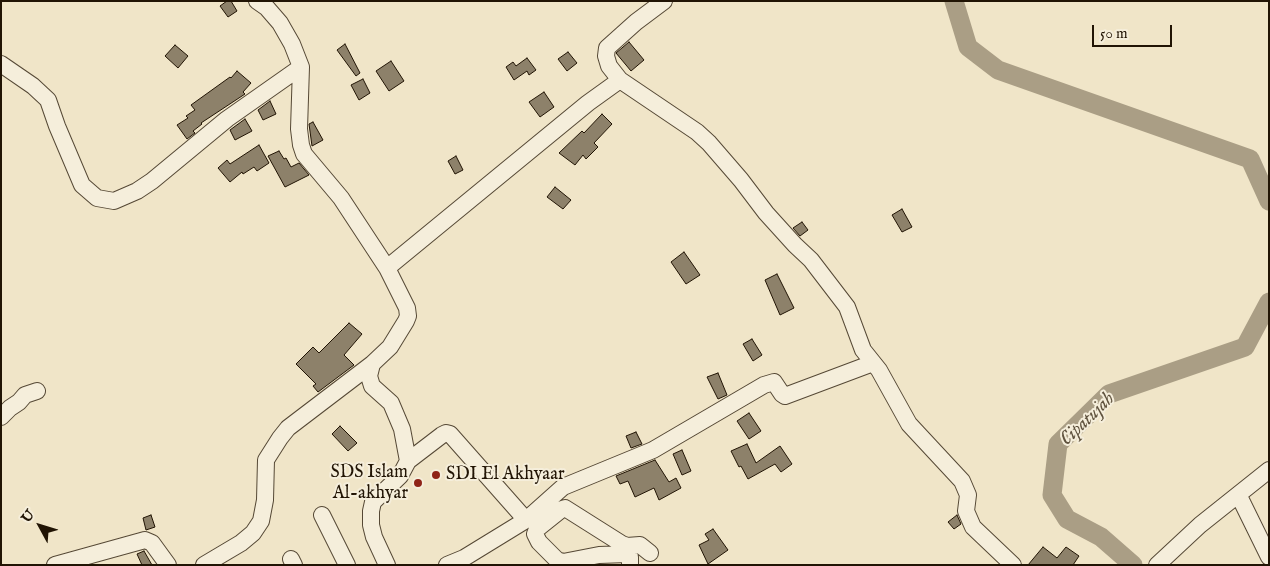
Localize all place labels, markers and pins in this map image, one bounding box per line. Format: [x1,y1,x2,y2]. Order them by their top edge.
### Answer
place label: SDS Islam Al-akhyar [330,462,408,504]
place label: SDI El Akhyaar [446,464,565,486]
marker: SDI El Akhyaar [430,469,442,481]
marker: SDS Islam Al-akhyar [412,477,424,489]

